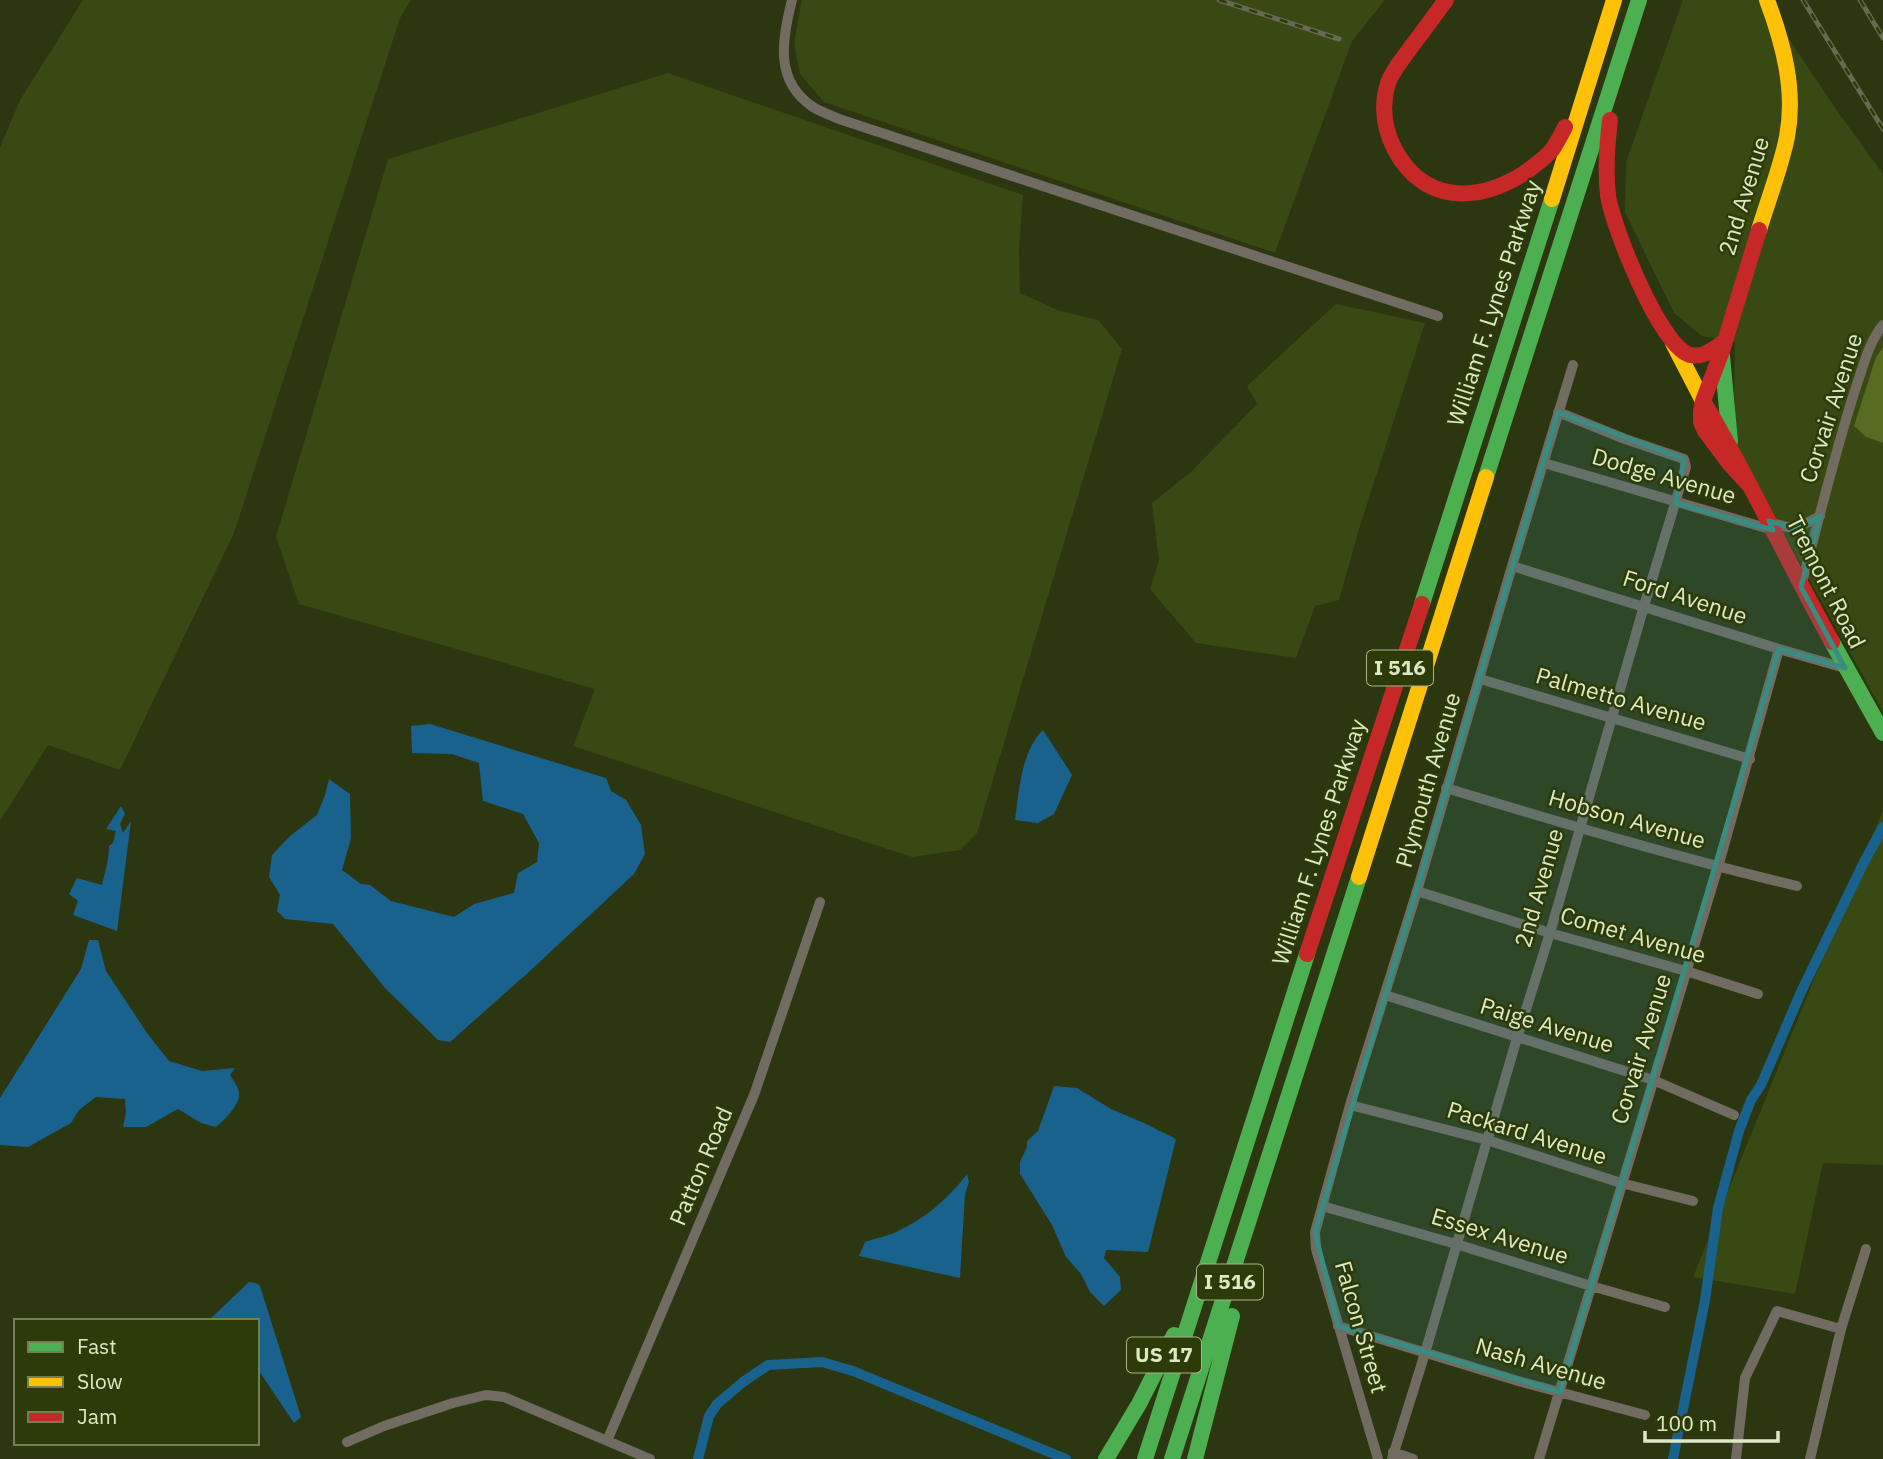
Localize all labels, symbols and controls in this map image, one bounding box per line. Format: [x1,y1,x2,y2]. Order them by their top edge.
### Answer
street label: 2nd Avenue [1711,133,1775,259]
street label: William F. Lynes Parkway [1439,175,1547,430]
street label: Corvair Avenue [1792,329,1868,486]
street label: Dodge Avenue [1589,440,1740,510]
street label: Tremont Road [1781,510,1873,653]
street label: Ford Avenue [1619,562,1751,630]
road number: I 516 [1367,650,1433,686]
street label: Palmetto Avenue [1533,659,1710,737]
street label: Plymouth Avenue [1388,689,1466,871]
street label: William F. Lynes Parkway [1264,714,1372,969]
street label: Hobson Avenue [1545,781,1709,855]
street label: 2nd Avenue [1507,825,1569,951]
street label: Comet Avenue [1557,899,1710,969]
street label: Corvair Avenue [1603,970,1677,1128]
street label: Paige Avenue [1477,989,1618,1059]
street label: Packard Avenue [1444,1093,1611,1171]
street label: Patton Road [662,1102,739,1230]
street label: Essex Avenue [1428,1200,1573,1270]
street label: Falcon Street [1329,1257,1395,1396]
road number: I 516 [1197,1264,1263,1300]
legend [14,1319,259,1445]
street label: Nash Avenue [1472,1330,1610,1396]
text: Fast [77,1332,117,1360]
road number: US 17 [1127,1338,1201,1372]
text: Slow [77,1367,123,1395]
scale bar [1645,1400,1778,1444]
text: Jam [77,1402,117,1430]
text: 100 m [1656,1409,1717,1437]

